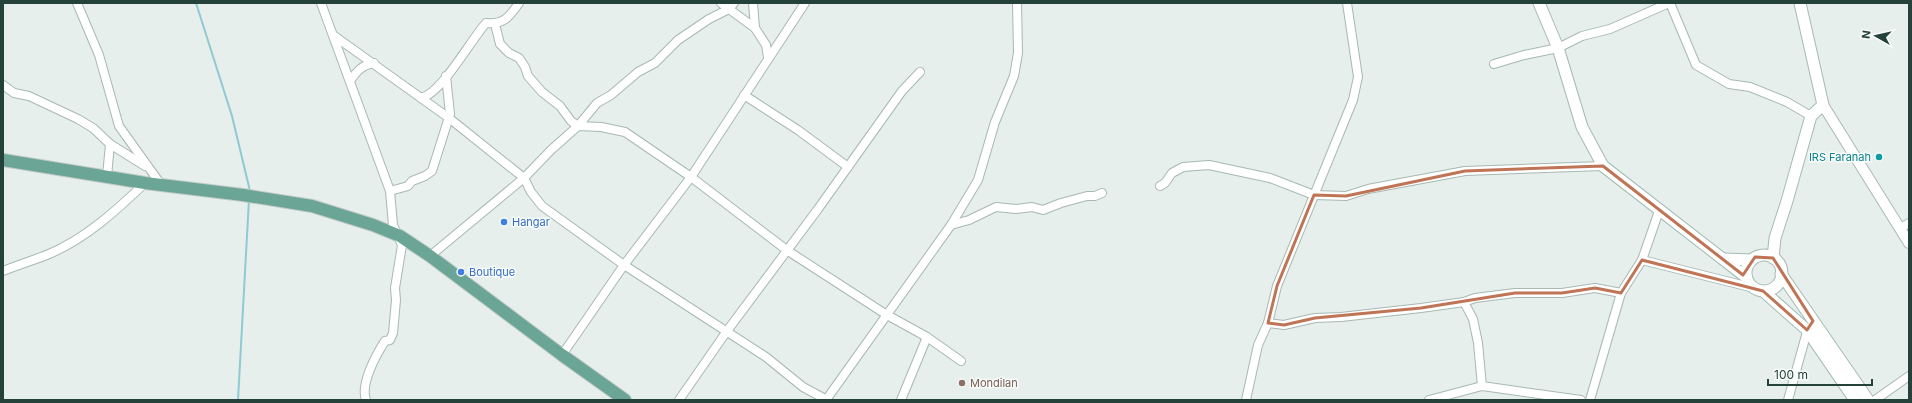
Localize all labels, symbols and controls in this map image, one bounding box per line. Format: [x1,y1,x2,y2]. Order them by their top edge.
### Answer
north arrow [1856,16,1896,56]
text: N [1859,29,1874,40]
place label: IRS Faranah [1809,150,1871,164]
marker: IRS Faranah [1874,152,1884,162]
place label: Hangar [512,215,550,229]
marker: Hangar [499,217,509,227]
place label: Boutique [469,265,515,279]
marker: Boutique [456,267,466,277]
scale bar [1768,361,1872,387]
text: 100 m [1774,367,1808,382]
place label: Mondilan [970,376,1018,390]
marker: Mondilan [957,378,967,388]

